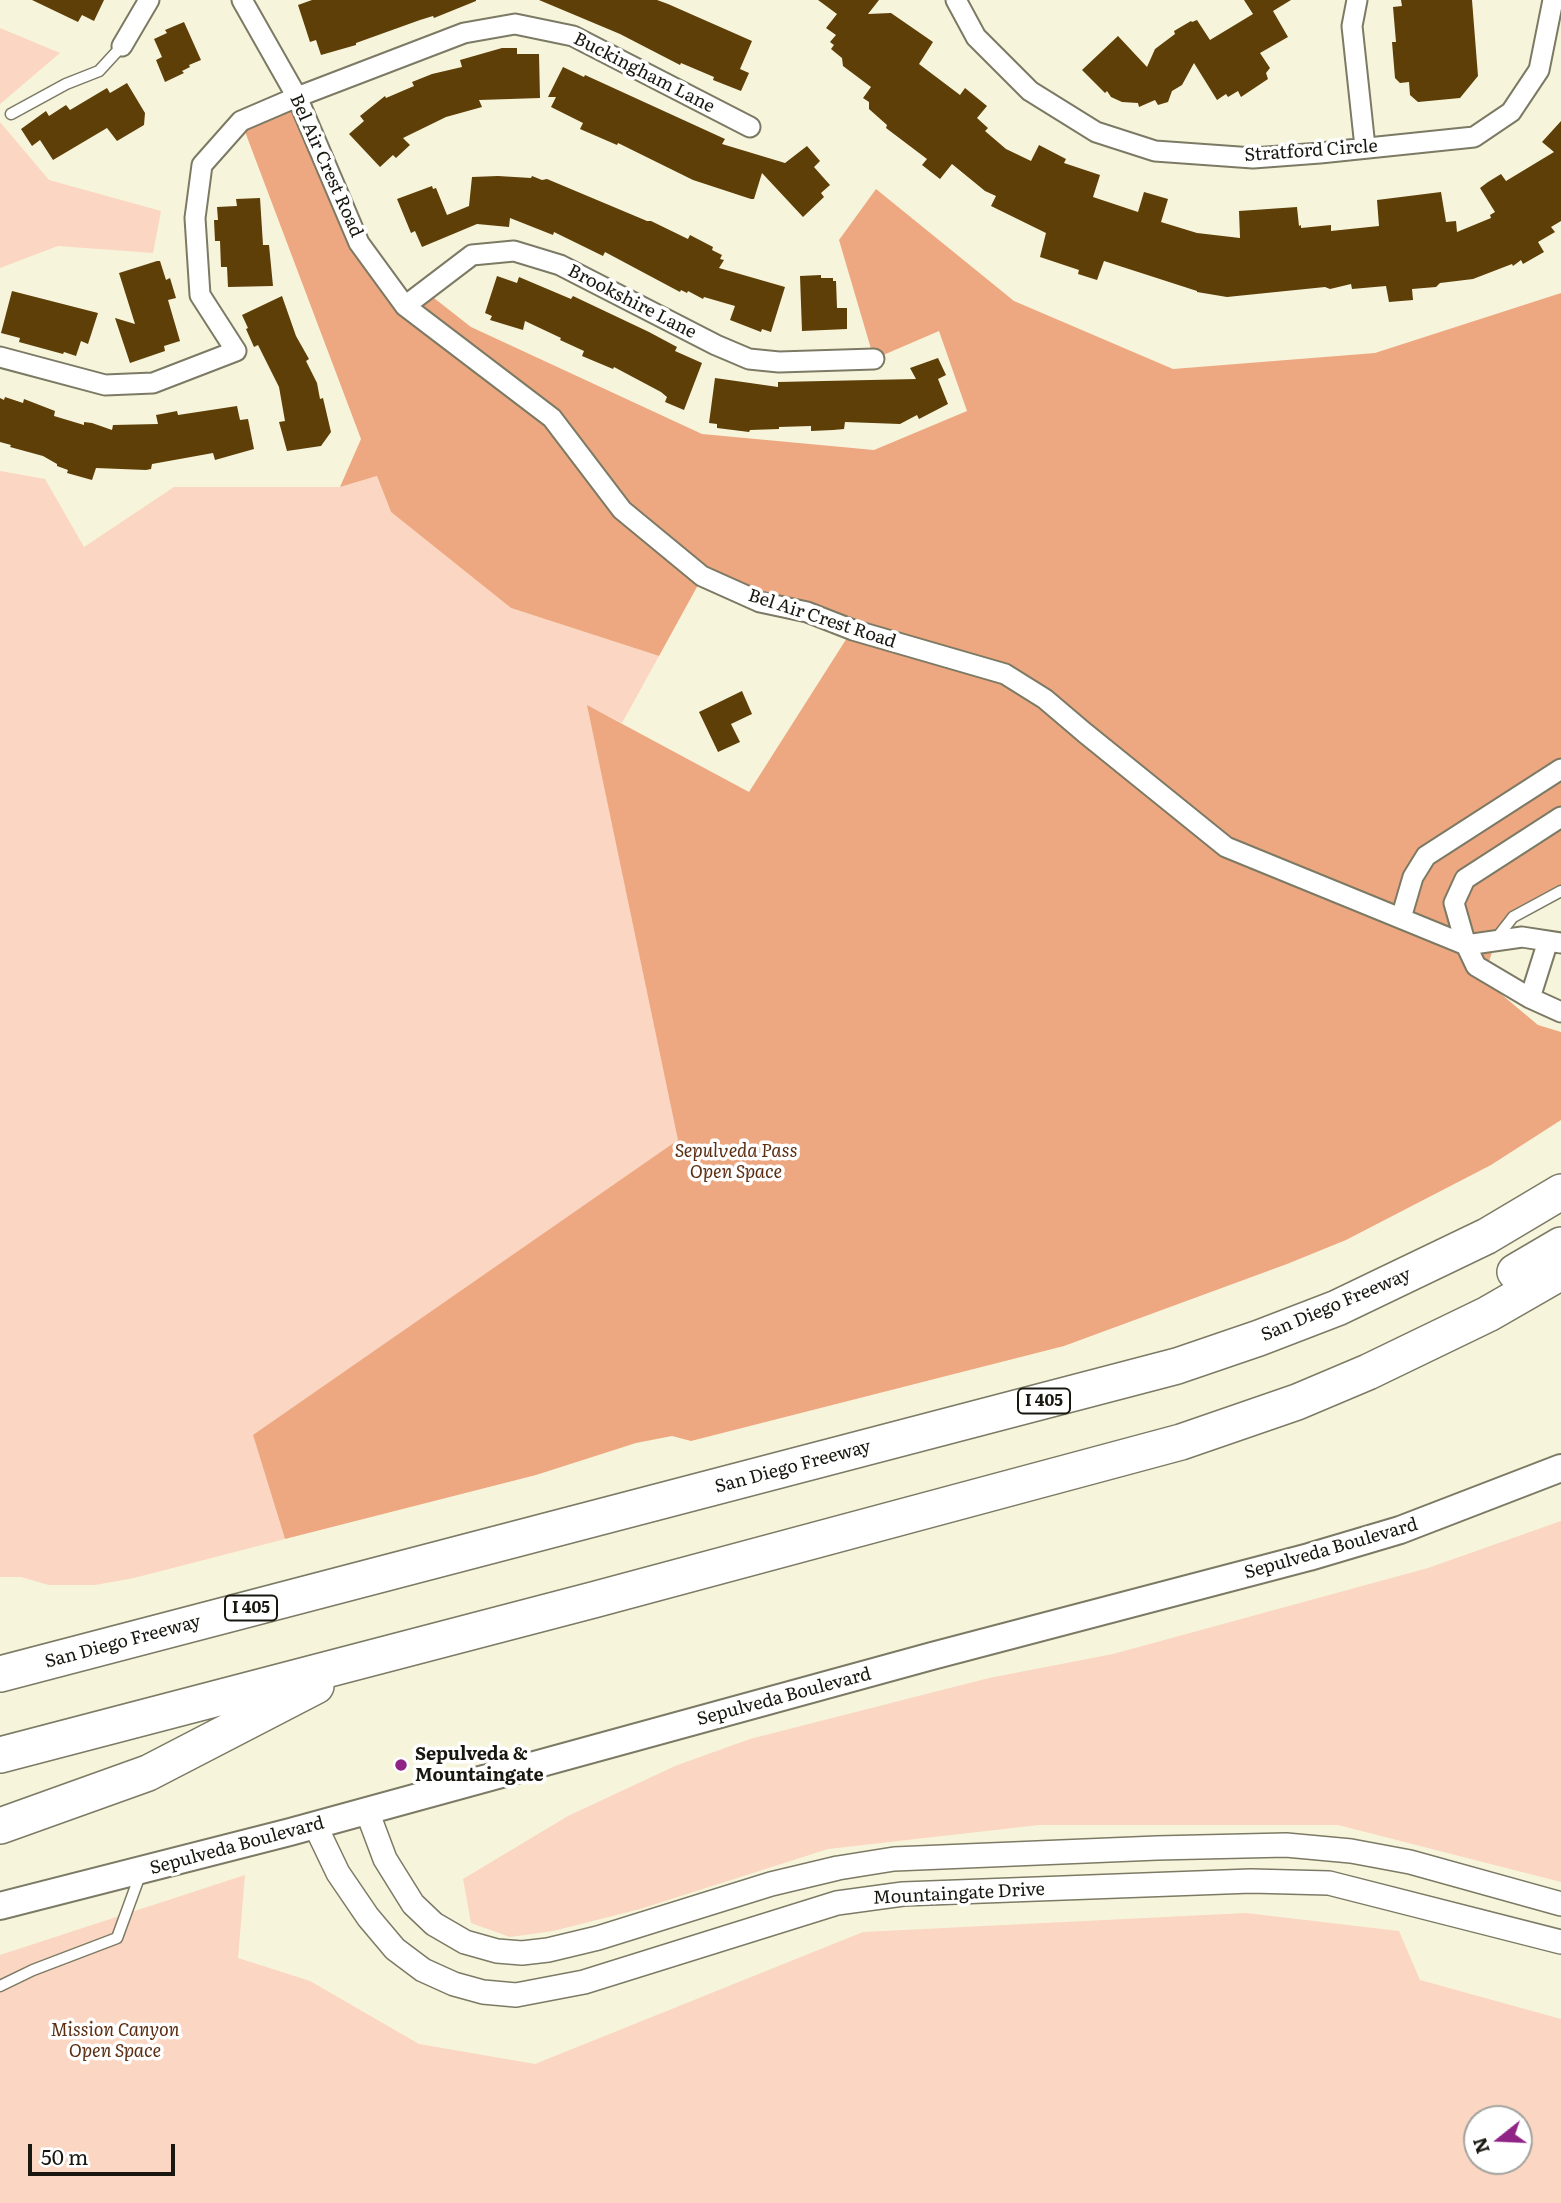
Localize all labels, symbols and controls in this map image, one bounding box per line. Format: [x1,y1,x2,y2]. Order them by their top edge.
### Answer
street label: Buckingham Lane [570,28,718,118]
street label: Bel Air Crest Road [285,91,367,241]
street label: Stratford Circle [1244,136,1378,166]
street label: Brookshire Lane [564,260,700,344]
street label: Bel Air Crest Road [745,585,899,653]
park label: Sepulveda Pass Open Space [675,1141,797,1184]
street label: San Diego Freeway [1258,1264,1414,1346]
road number: I 405 [1018,1388,1070,1414]
street label: San Diego Freeway [713,1436,873,1498]
street label: Sepulveda Boulevard [1242,1514,1420,1584]
road number: I 405 [225,1596,277,1620]
street label: San Diego Freeway [43,1611,203,1673]
street label: Sepulveda Boulevard [694,1663,874,1731]
place label: Sepulveda & Mountaingate [415,1744,544,1786]
marker: Sepulveda & Mountaingate [393,1757,409,1773]
street label: Sepulveda Boulevard [147,1812,327,1880]
street label: Mountaingate Drive [873,1879,1045,1909]
park label: Mission Canyon Open Space [51,2020,179,2062]
north arrow [1463,2105,1533,2175]
scale bar [32,2130,178,2174]
text: N [1464,2134,1496,2158]
text: 50 m [41,2140,88,2171]

